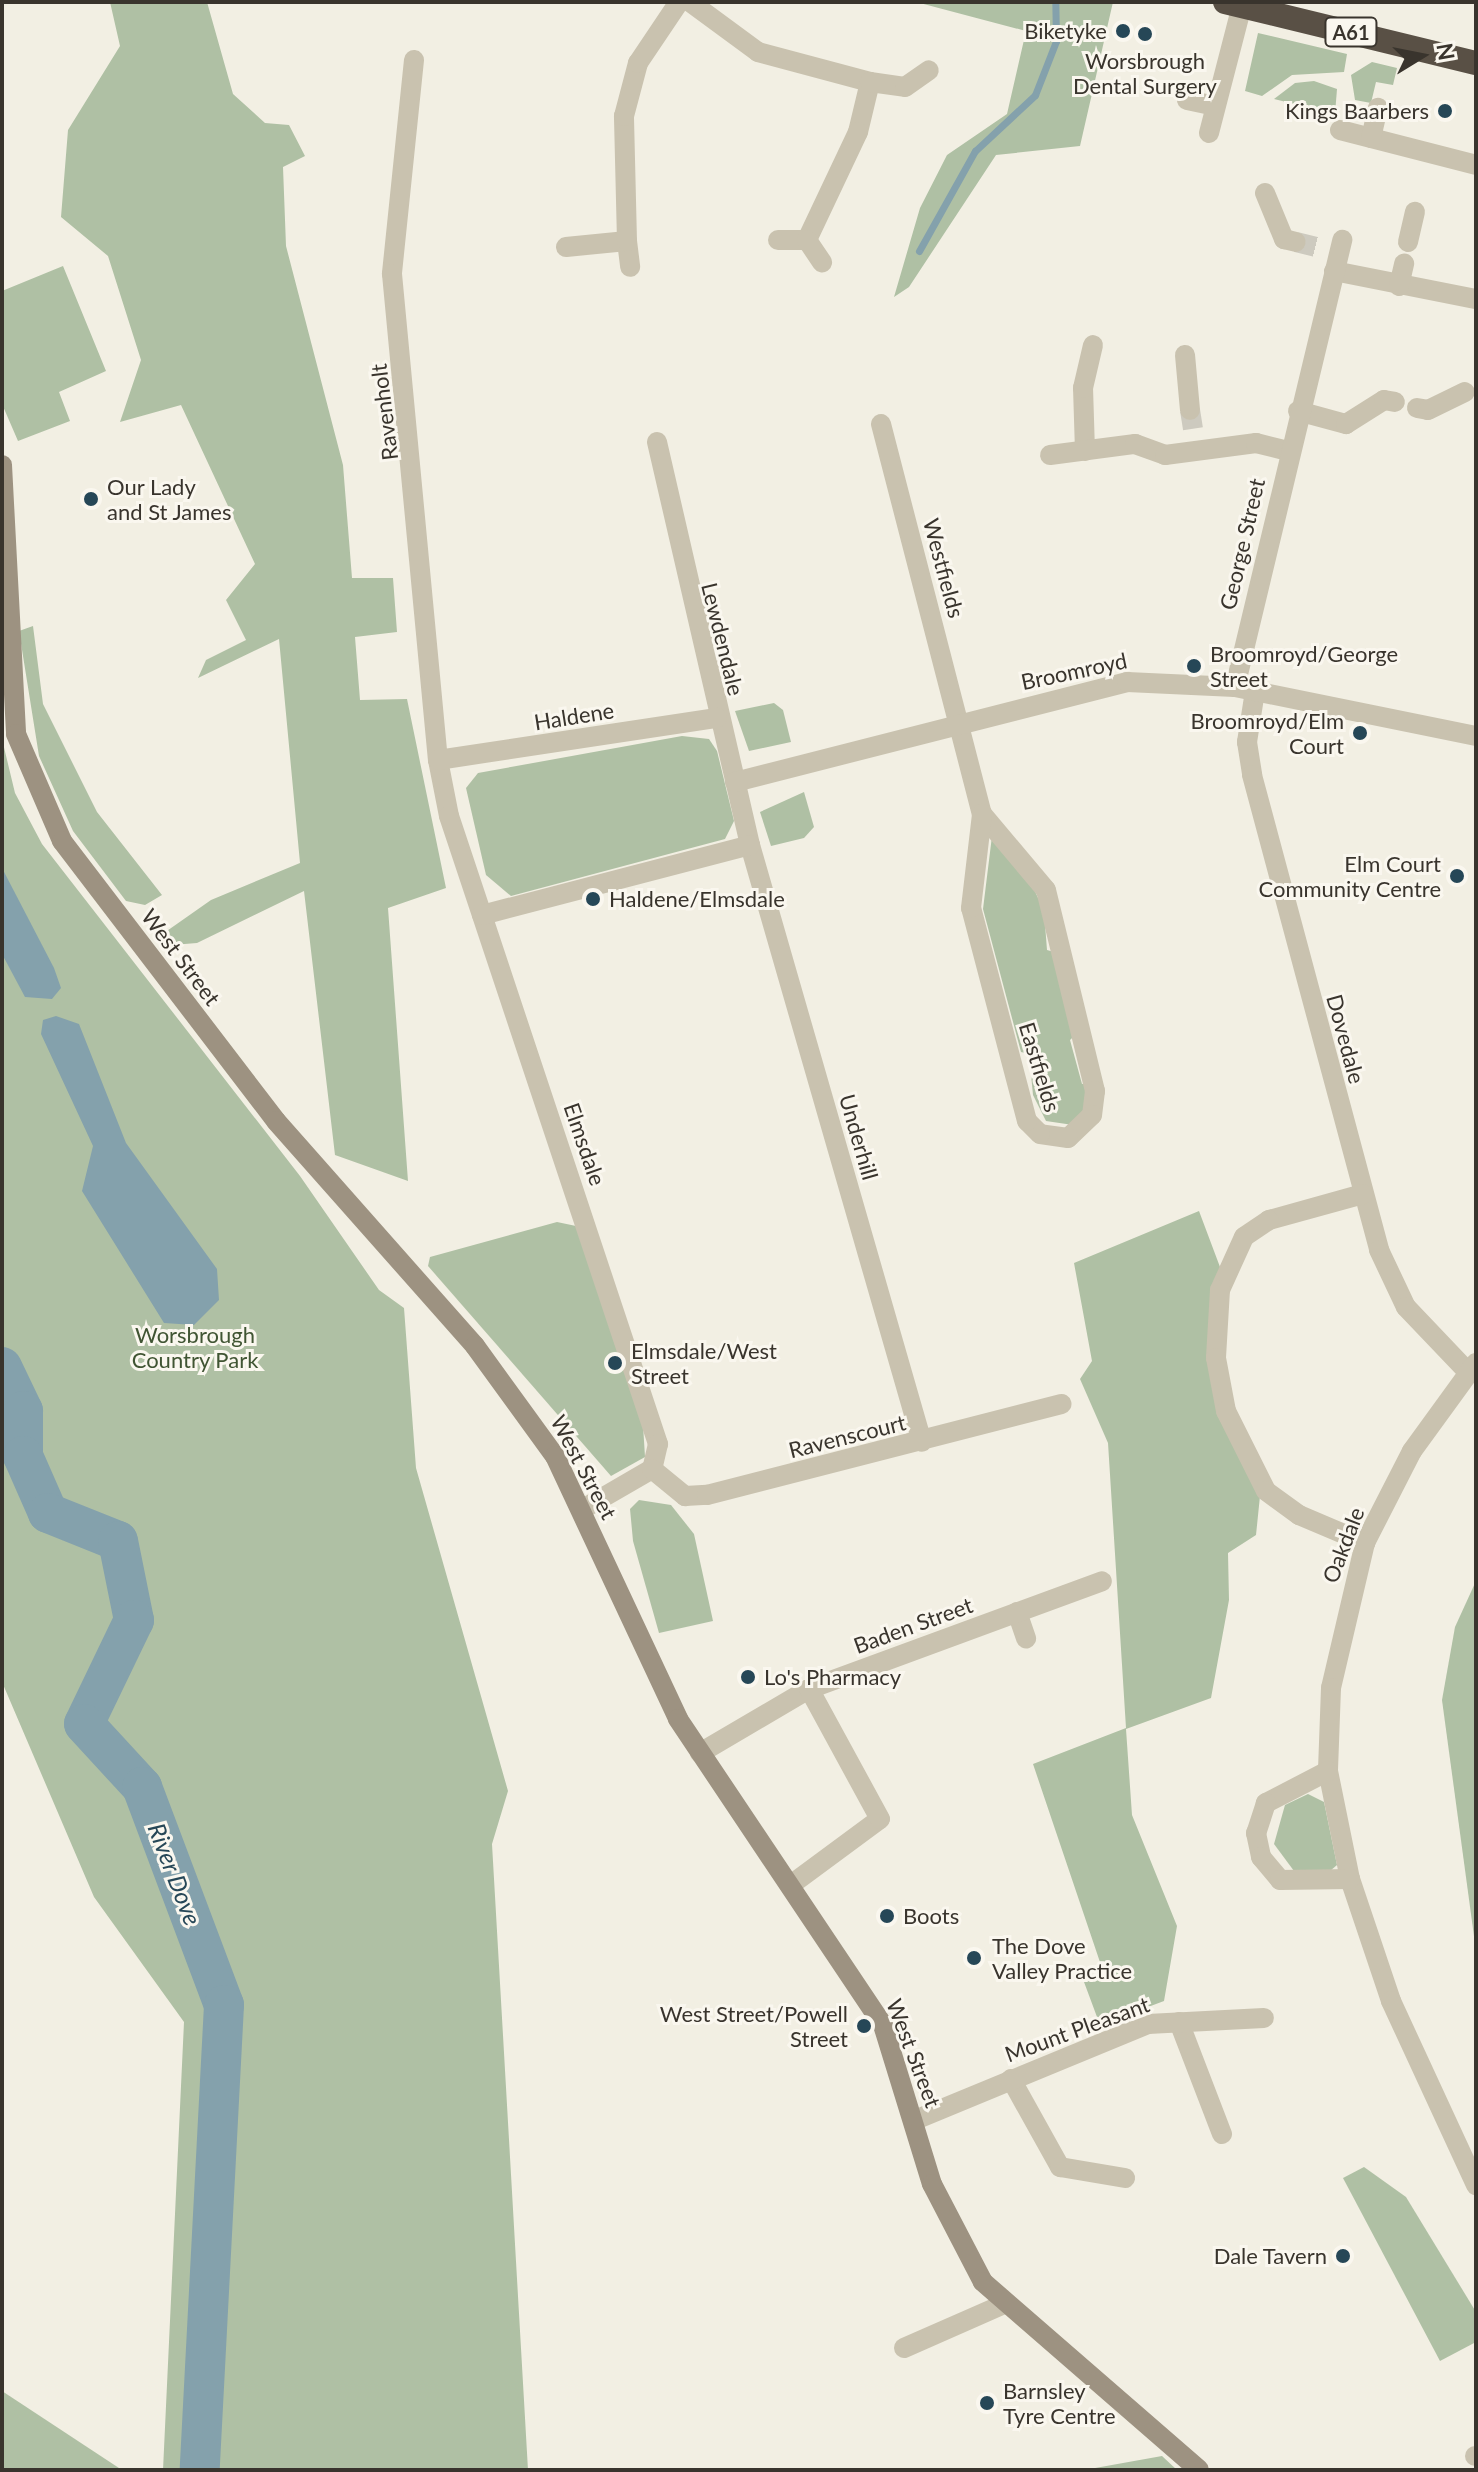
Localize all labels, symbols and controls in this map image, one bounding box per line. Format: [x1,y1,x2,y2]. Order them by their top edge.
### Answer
road number: A61 [1323,16,1379,48]
north arrow [1382,16,1462,96]
place label: Biketyke [1024,18,1107,44]
marker: Biketyke [1114,22,1132,40]
marker: Worsbrough Dental Surgery [1136,25,1154,43]
text: N [1431,41,1461,62]
place label: Worsbrough Dental Surgery [1073,47,1217,98]
place label: Kings Baarbers [1285,98,1429,124]
marker: Kings Baarbers [1436,102,1454,120]
street label: Ravenholt [365,362,403,462]
place label: Our Lady and St James [107,473,232,524]
street label: George Street [1214,476,1270,612]
marker: Our Lady and St James [82,490,100,508]
street label: Westfields [918,515,970,621]
street label: Lewdendale [696,580,750,698]
place label: Broomroyd/George Street [1210,640,1398,692]
street label: Broomroyd [1019,647,1129,695]
marker: Broomroyd/George Street [1185,657,1203,675]
street label: Haldene [532,697,616,735]
place label: Broomroyd/Elm Court [1191,707,1344,758]
marker: Broomroyd/Elm Court [1351,724,1369,742]
place label: Elm Court Community Centre [1258,850,1441,902]
marker: Elm Court Community Centre [1448,867,1466,885]
place label: Haldene/Elmsdale [609,886,785,912]
marker: Haldene/Elmsdale [584,890,602,908]
street label: West Street [136,903,226,1011]
street label: Dovedale [1321,991,1371,1087]
street label: Eastfields [1014,1019,1066,1115]
street label: Underhill [834,1091,884,1183]
street label: Elmsdale [559,1099,611,1189]
park label: Worsbrough Country Park [131,1321,259,1372]
place label: Elmsdale/West Street [631,1337,777,1388]
marker: Elmsdale/West Street [606,1354,624,1372]
street label: Ravenscourt [786,1409,908,1463]
street label: West Street [546,1410,622,1524]
street label: Oakdale [1317,1503,1369,1587]
street label: Baden Street [850,1591,976,1659]
place label: Lo's Pharmacy [764,1664,901,1690]
marker: Lo's Pharmacy [739,1668,757,1686]
water label: River Dove [142,1819,208,1929]
place label: Boots [903,1903,959,1929]
marker: Boots [878,1907,896,1925]
place label: The Dove Valley Practice [992,1932,1133,1984]
marker: The Dove Valley Practice [963,1947,985,1969]
street label: Mount Pleasant [1001,1991,1153,2067]
street label: West Street [881,1995,947,2111]
place label: West Street/Powell Street [660,2000,848,2052]
marker: West Street/Powell Street [855,2017,873,2035]
place label: Dale Tavern [1213,2243,1327,2269]
marker: Dale Tavern [1334,2247,1352,2265]
place label: Barnsley Tyre Centre [1003,2377,1116,2428]
marker: Barnsley Tyre Centre [978,2394,996,2412]

